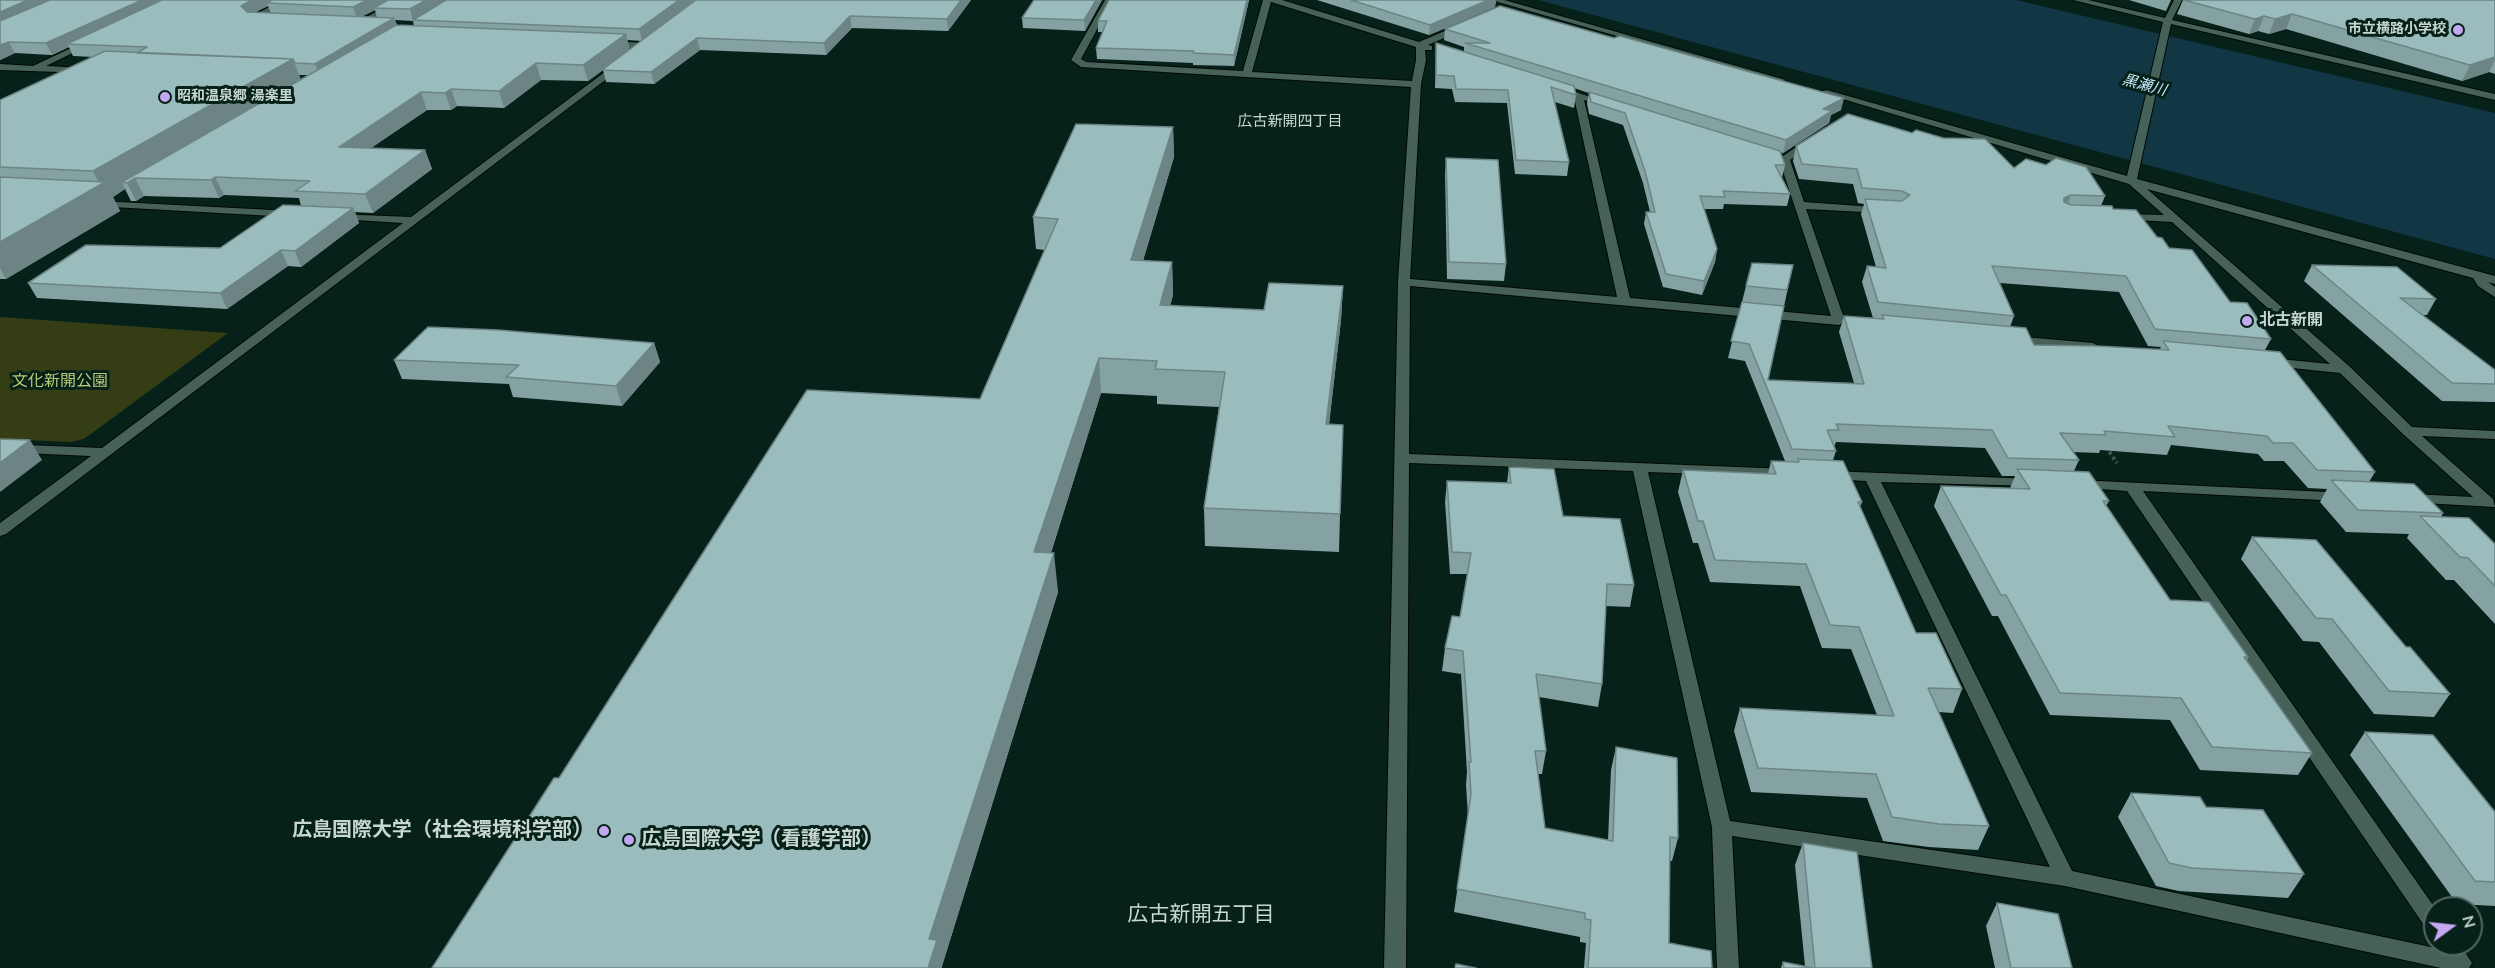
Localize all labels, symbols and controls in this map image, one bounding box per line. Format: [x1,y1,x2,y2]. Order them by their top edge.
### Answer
place label: 市立横路小学校 [2348,22,2446,38]
marker: 市立横路小学校 [2451,23,2465,37]
water label: 黒瀬川 [2120,71,2168,101]
place label: 昭和温泉郷 湯楽里 [177,89,293,105]
marker: 昭和温泉郷 湯楽里 [158,90,172,104]
district label: 広古新開四丁目 [1238,113,1342,131]
place label: 北古新開 [2259,311,2323,331]
marker: 北古新開 [2240,314,2254,328]
park label: 文化新開公園 [12,372,108,392]
place label: 広島国際大学（社会環境科学部） [292,819,592,843]
marker: 広島国際大学（社会環境科学部） [597,824,611,838]
place label: 広島国際大学（看護学部） [641,828,881,852]
marker: 広島国際大学（看護学部） [622,833,636,847]
north arrow [2423,896,2483,956]
district label: 広古新開五丁目 [1128,903,1274,929]
text: N [2456,913,2481,930]

